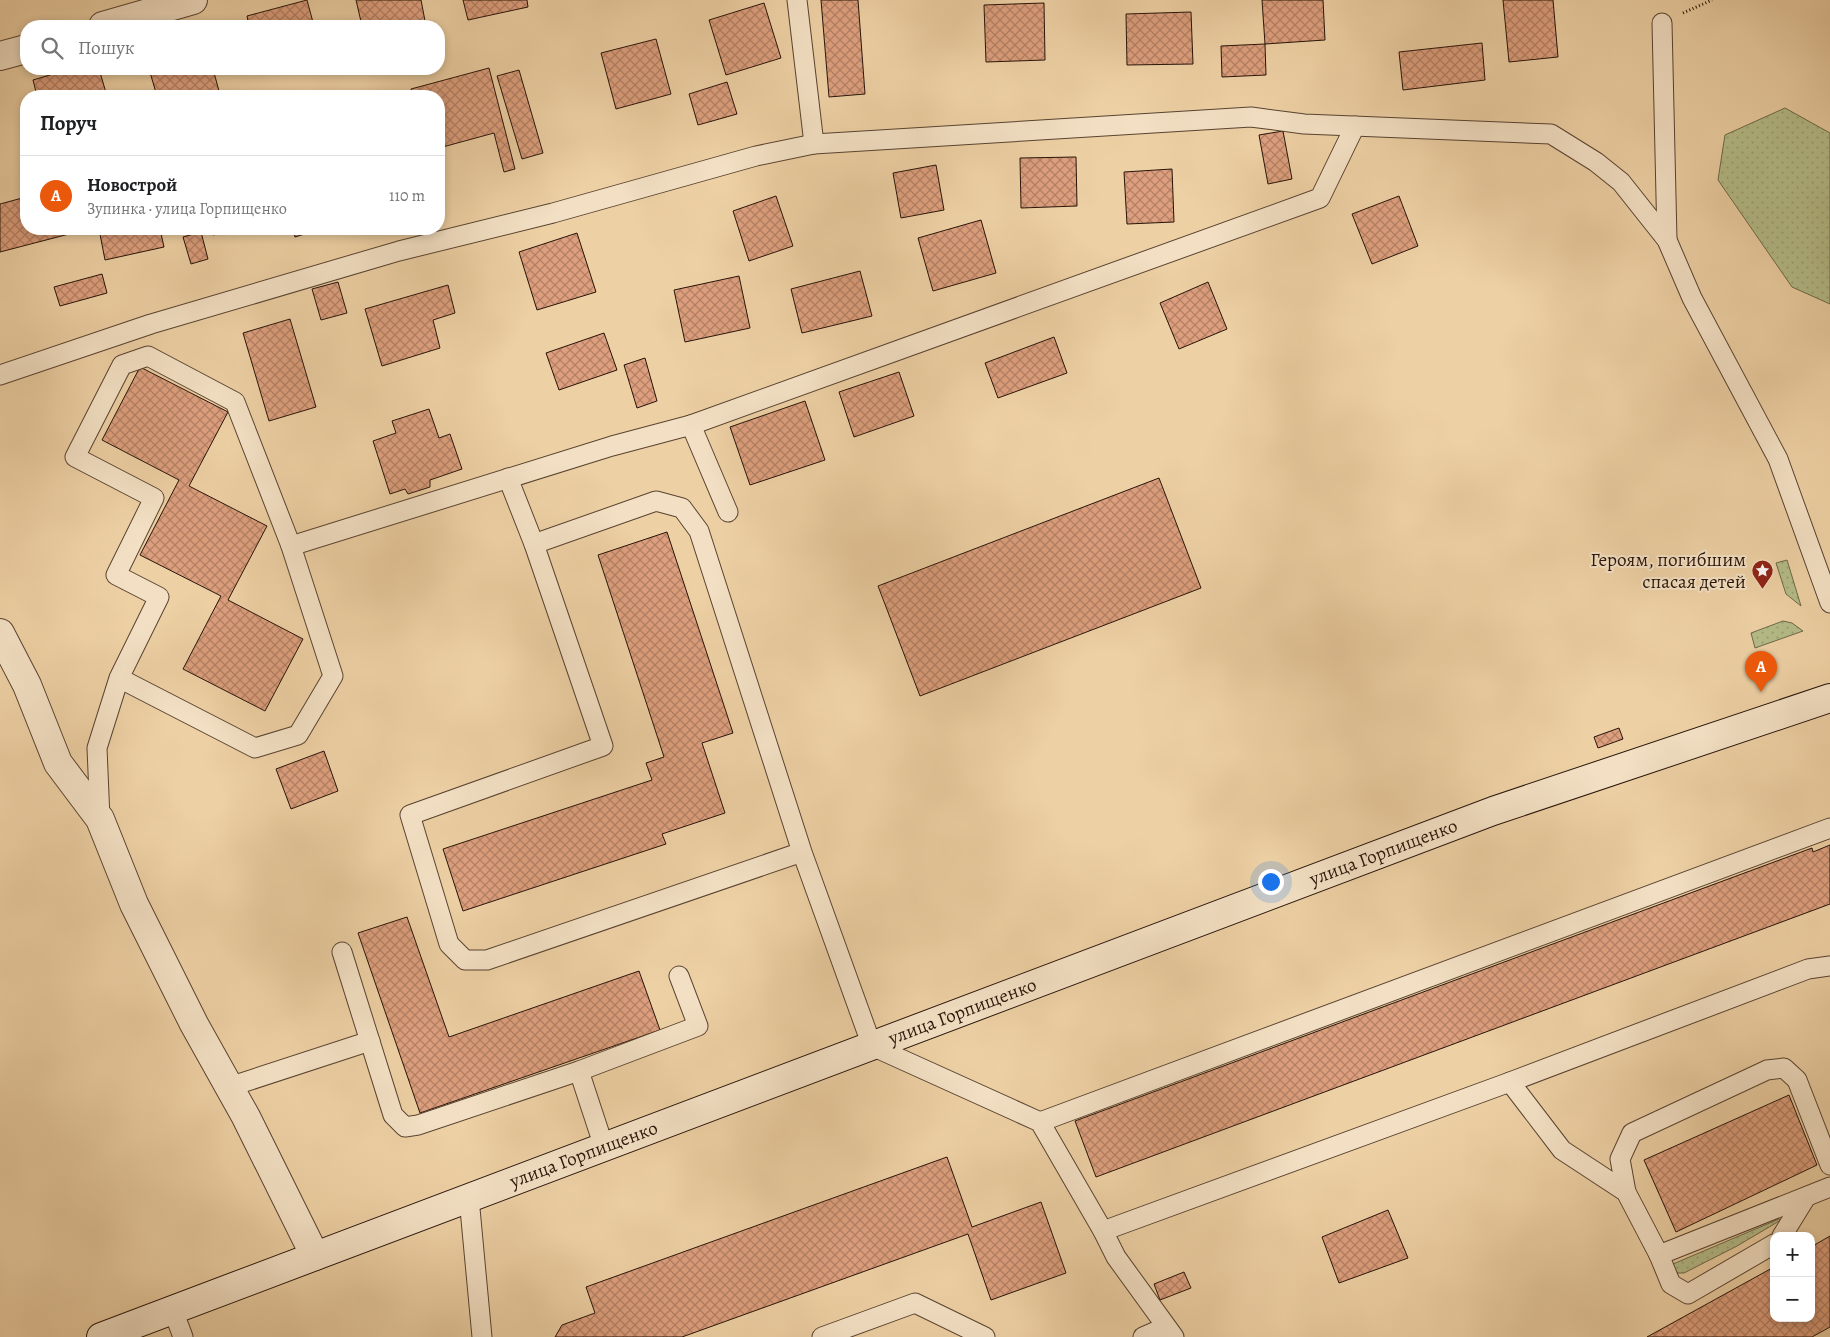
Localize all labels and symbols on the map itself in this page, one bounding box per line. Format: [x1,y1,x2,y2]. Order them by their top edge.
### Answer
place label: Героям, погибшим спасая детей [1590,547,1746,595]
place icon: Героям, погибшим спасая детей [1750,559,1774,590]
pin: A [1745,651,1777,692]
street label: улица Горпищенко [1305,813,1461,893]
your location [1258,869,1284,895]
street label: улица Горпищенко [884,972,1040,1052]
street label: улица Горпищенко [505,1115,661,1195]

